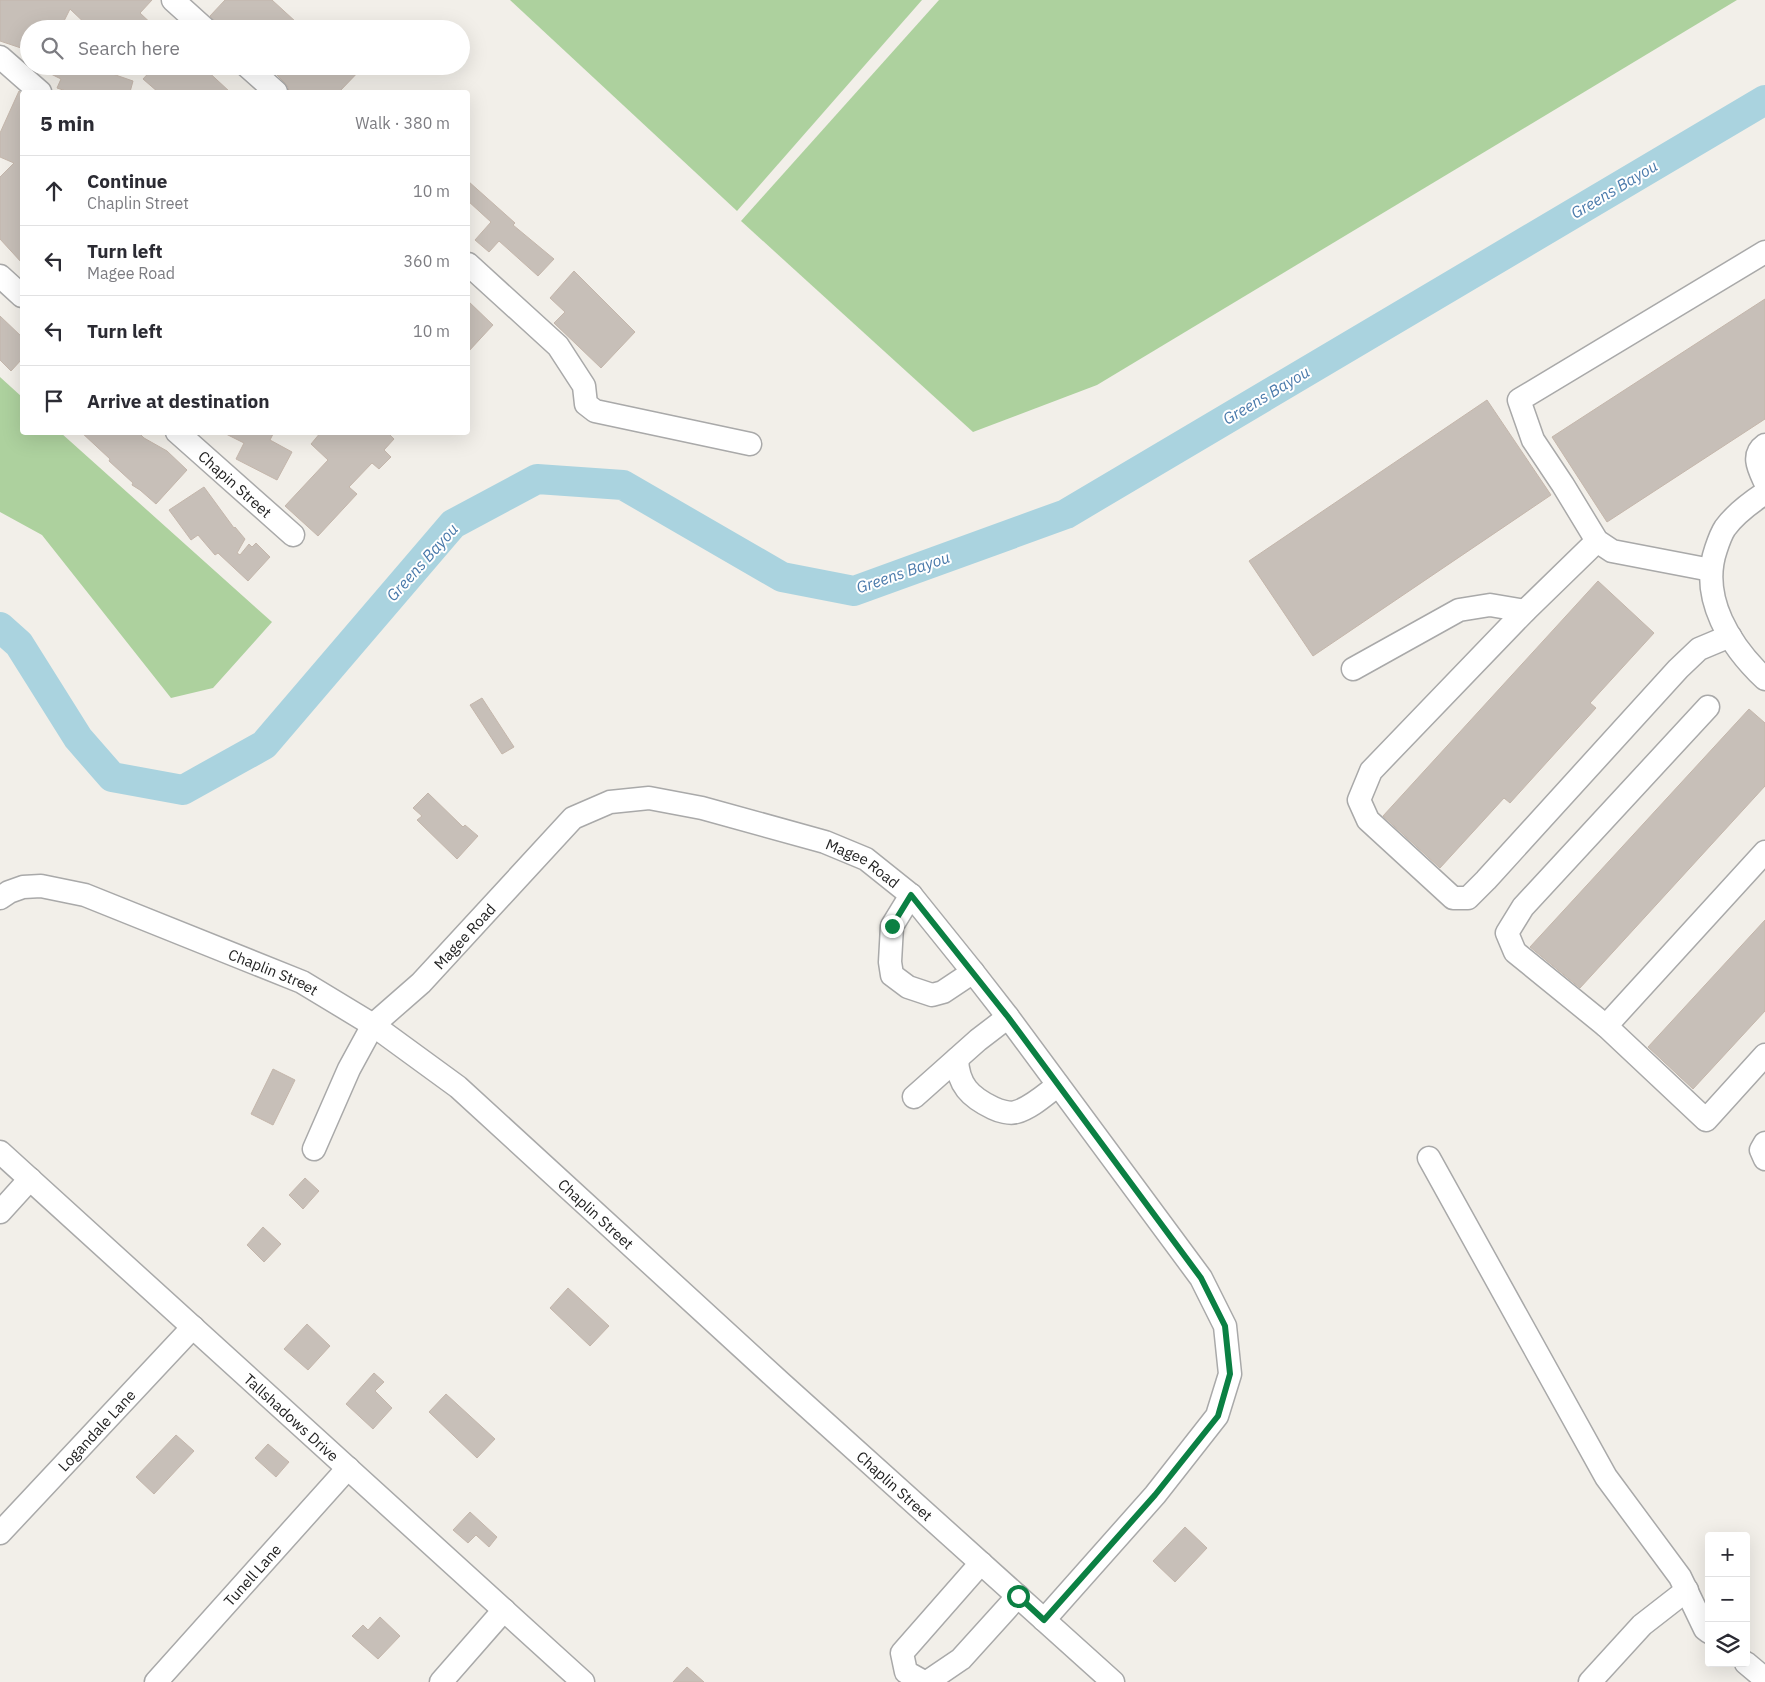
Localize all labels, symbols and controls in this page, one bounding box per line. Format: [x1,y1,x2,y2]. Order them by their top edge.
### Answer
search box [20,20,470,75]
icon: search [38,34,66,62]
text: Search here [78,36,180,60]
text: 5 min [40,109,95,137]
text: Walk · 380 m [355,113,450,133]
water label: Greens Bayou [1567,155,1661,223]
text: Continue [87,169,167,193]
icon: ahead [40,177,68,205]
text: 10 m [413,181,450,201]
text: Chaplin Street [87,193,189,213]
text: Turn left [87,239,163,263]
icon: left [40,247,68,275]
text: 360 m [403,251,450,271]
text: Magee Road [87,263,175,283]
icon: left [40,317,68,345]
text: Turn left [87,319,163,343]
text: 10 m [413,321,450,341]
water label: Greens Bayou [1219,361,1313,429]
icon: arrive [40,387,68,415]
text: Arrive at destination [87,389,270,413]
street label: Chapin Street [195,446,276,521]
water label: Greens Bayou [382,519,462,605]
water label: Greens Bayou [854,547,952,597]
street label: Magee Road [823,834,903,892]
street label: Magee Road [429,899,499,973]
route end [881,915,904,938]
street label: Chaplin Street [226,944,322,999]
street label: Chaplin Street [554,1174,638,1253]
street label: Tallshadows Drive [240,1369,343,1465]
street label: Logandale Lane [54,1385,139,1475]
street label: Chaplin Street [853,1446,937,1525]
map controls [1705,1532,1750,1667]
button: + [1705,1532,1750,1577]
street label: Tunell Lane [219,1540,285,1610]
button: − [1705,1577,1750,1622]
route start [1007,1585,1030,1608]
button: layers [1705,1622,1750,1667]

